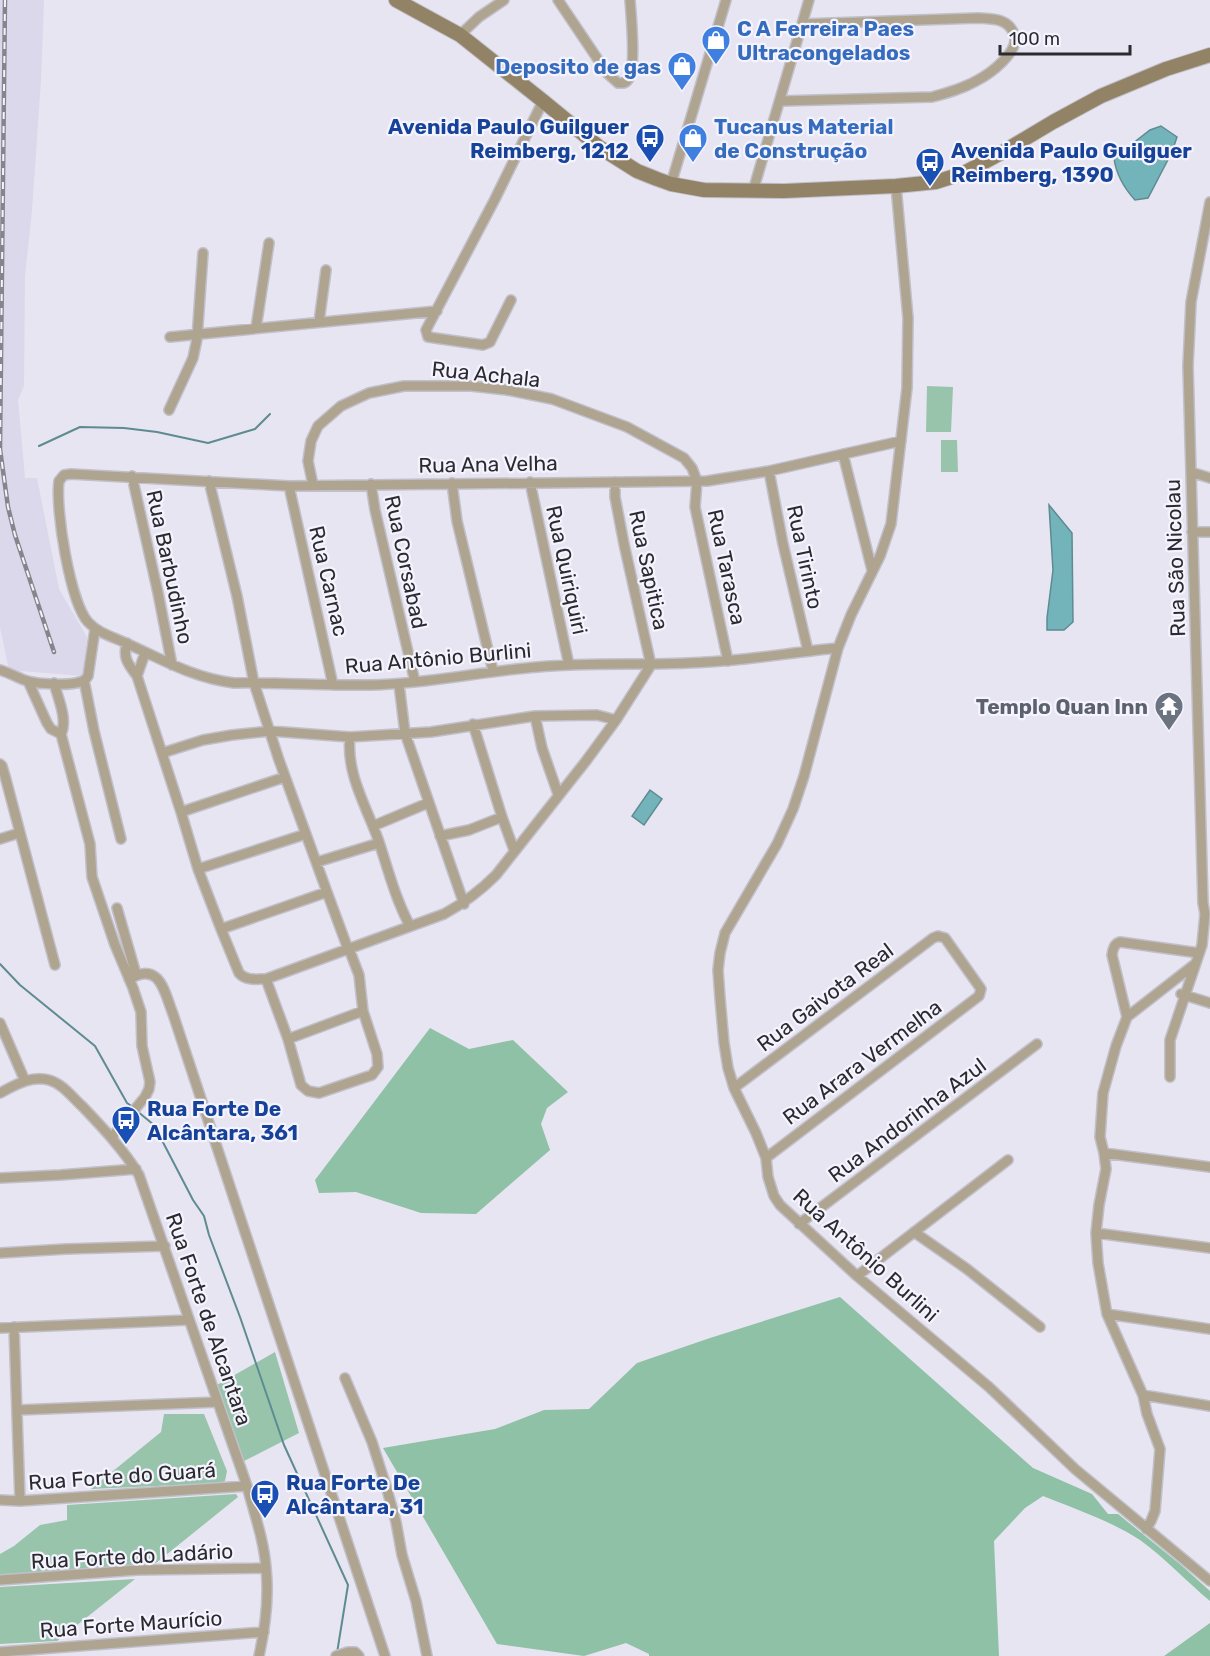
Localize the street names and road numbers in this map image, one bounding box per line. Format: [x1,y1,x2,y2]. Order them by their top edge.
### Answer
street label: Rua Achala [430,356,542,392]
street label: Rua Ana Velha [418,450,558,478]
street label: Rua São Nicolau [1160,479,1190,637]
street label: Rua Barbudinho [141,488,199,646]
street label: Rua Corsabad [380,493,432,631]
street label: Rua Quiriquiri [541,503,593,637]
street label: Rua Tirinto [782,503,828,611]
street label: Rua Tarasca [703,507,751,627]
street label: Rua Sapitica [624,508,674,632]
street label: Rua Carnac [304,523,354,639]
street label: Rua Antônio Burlini [344,637,532,679]
street label: Rua Gaivota Real [752,938,898,1056]
street label: Rua Arara Vermelha [778,994,946,1130]
street label: Rua Andorinha Azul [823,1052,991,1188]
street label: Rua Antônio Burlini [788,1183,944,1327]
street label: Rua Forte de Alcantara [161,1209,257,1429]
street label: Rua Forte do Guará [27,1457,217,1495]
street label: Rua Forte do Ladário [30,1538,234,1574]
street label: Rua Forte Maurício [39,1605,223,1643]

